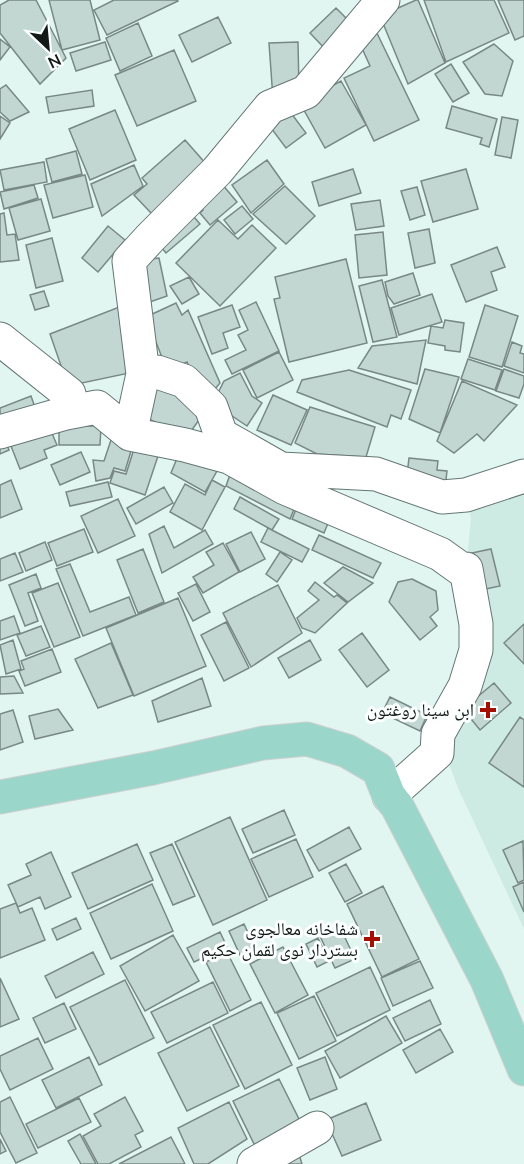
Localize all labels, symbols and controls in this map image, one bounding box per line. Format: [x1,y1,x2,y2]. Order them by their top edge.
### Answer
north arrow [18,18,78,78]
text: N [45,50,64,73]
place label: ابن سینا روغتون [367,698,474,721]
marker: ابن سینا روغتون [479,701,497,719]
place label: شفاخانه معالجوی بستردار نوی لقمان حکیم [201,917,358,962]
marker: شفاخانه معالجوی بستردار نوی لقمان حکیم [363,930,381,948]

